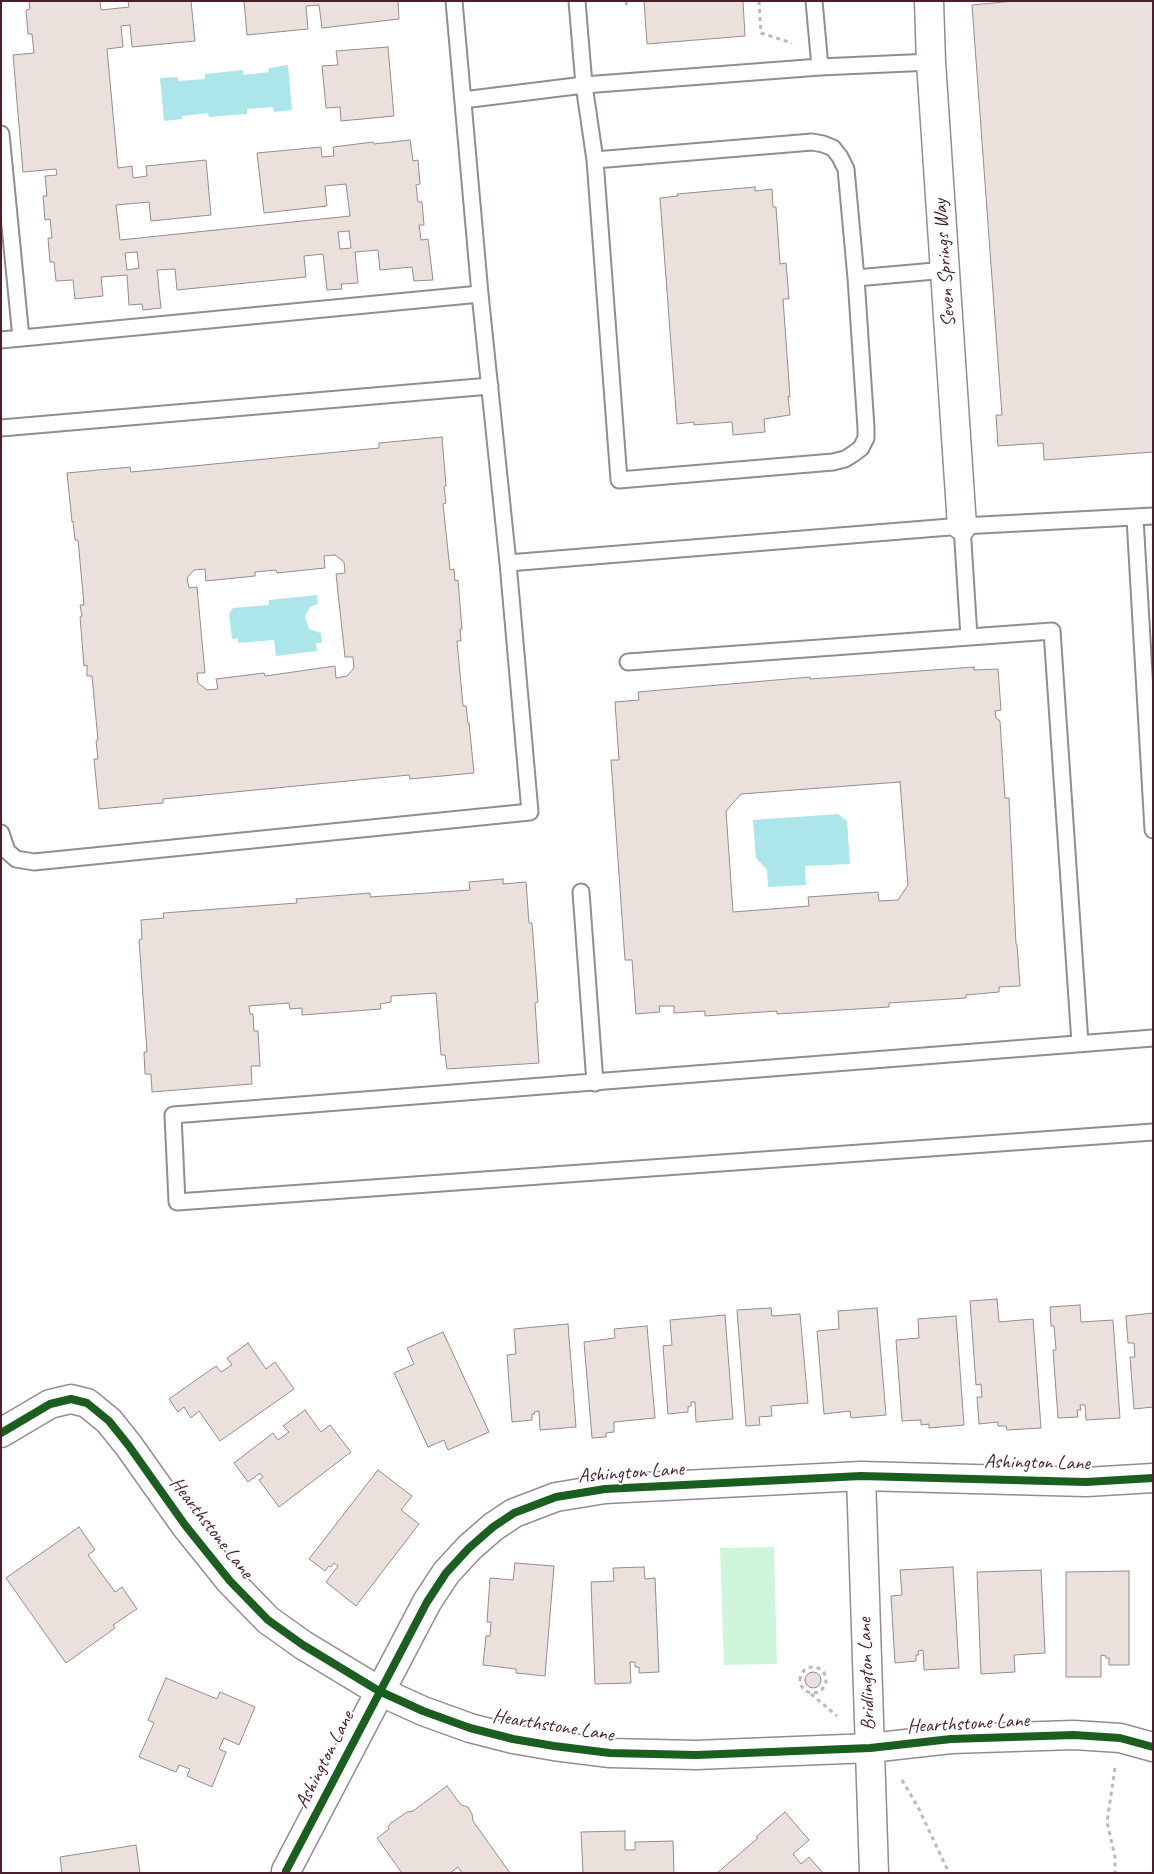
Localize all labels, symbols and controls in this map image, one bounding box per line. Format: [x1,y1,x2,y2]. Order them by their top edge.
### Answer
street label: Seven Springs Way [929,198,961,328]
street label: Ashington Lane [984,1450,1090,1476]
street label: Ashington Lane [577,1457,685,1489]
street label: Hearthstone Lane [164,1472,258,1584]
street label: Bridlington Lane [853,1617,881,1731]
street label: Hearthstone Lane [491,1705,615,1747]
street label: Ashington Lane [290,1707,360,1813]
street label: Hearthstone Lane [906,1709,1030,1739]

